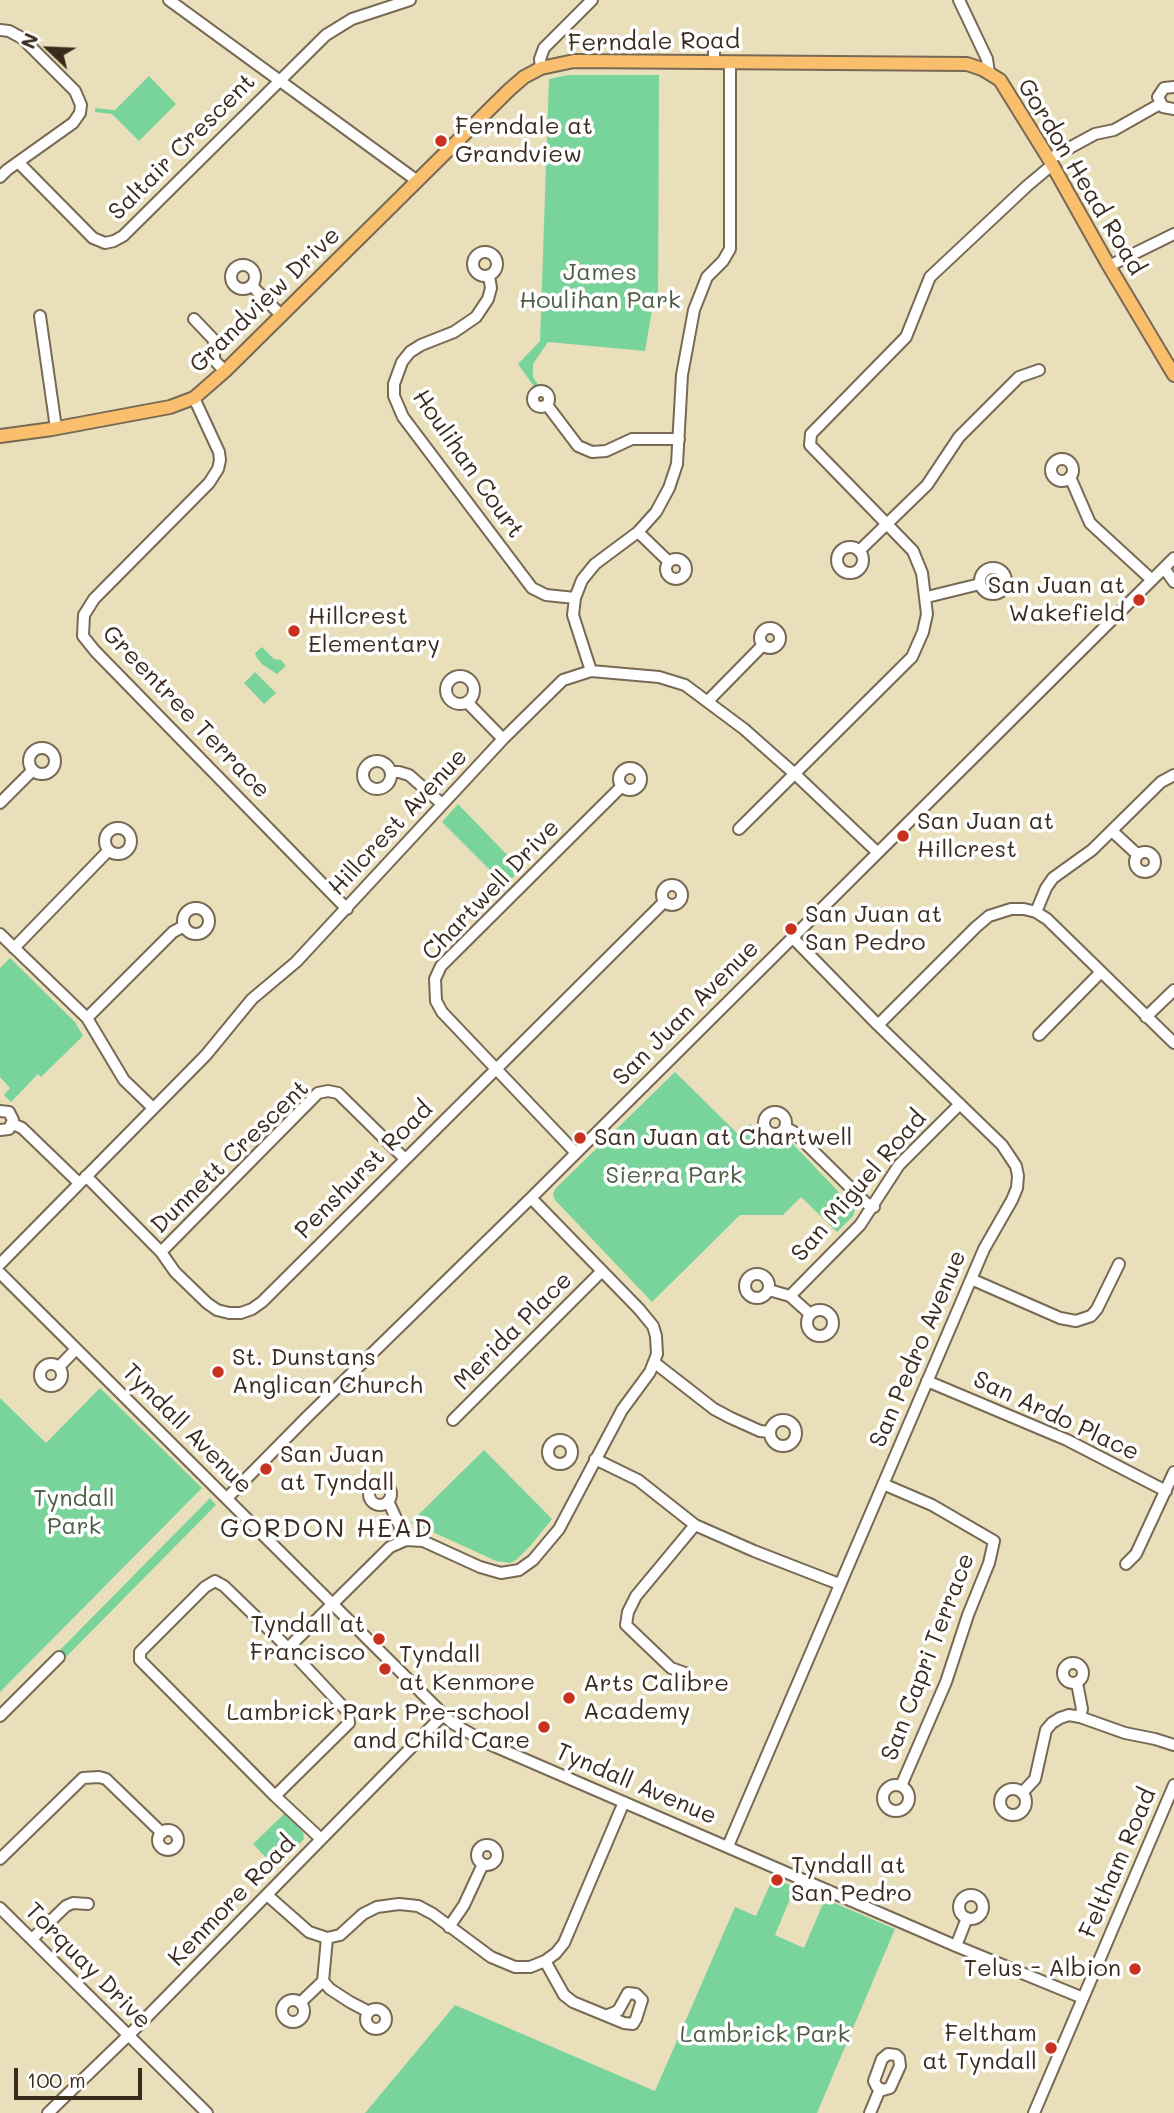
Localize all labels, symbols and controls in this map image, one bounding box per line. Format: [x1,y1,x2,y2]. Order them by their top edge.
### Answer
north arrow [14,14,84,84]
street label: Ferndale Road [568,26,740,58]
text: N [15,29,44,52]
street label: Saltair Crescent [103,68,261,226]
street label: Gordon Head Road [1011,74,1151,280]
place label: Ferndale at Grandview [455,113,593,169]
marker: Ferndale at Grandview [433,133,449,149]
street label: Grandview Drive [184,221,346,379]
park label: James Houlihan Park [519,259,681,315]
street label: Houlihan Court [406,384,530,544]
place label: San Juan at Wakefield [988,572,1125,628]
marker: San Juan at Wakefield [1131,592,1147,608]
place label: Hillcrest Elementary [308,603,440,659]
street label: Greentree Terrace [96,620,276,804]
marker: Hillcrest Elementary [286,623,302,639]
street label: Hillcrest Avenue [323,743,473,901]
place label: San Juan at Hillcrest [917,808,1054,864]
street label: Chartwell Drive [416,814,566,966]
marker: San Juan at Hillcrest [895,828,911,844]
place label: San Juan at San Pedro [805,901,942,957]
marker: San Juan at San Pedro [783,921,799,937]
street label: San Juan Avenue [607,934,765,1092]
street label: Dunnett Crescent [145,1074,315,1240]
street label: Penshurst Road [289,1095,439,1245]
street label: San Miguel Road [785,1104,933,1268]
place label: San Juan at Chartwell [594,1124,853,1152]
marker: San Juan at Chartwell [572,1130,588,1146]
park label: Sierra Park [606,1162,742,1190]
street label: San Pedro Avenue [863,1246,973,1452]
street label: Merida Place [448,1266,578,1396]
place label: St. Dunstans Anglican Church [232,1344,423,1400]
street label: Tyndall Avenue [116,1358,258,1500]
marker: St. Dunstans Anglican Church [210,1364,226,1380]
street label: San Ardo Place [968,1365,1144,1467]
place label: San Juan at Tyndall [280,1441,395,1497]
marker: San Juan at Tyndall [258,1461,274,1477]
park label: Tyndall Park [33,1485,115,1541]
district label: GORDON HEAD [221,1513,433,1545]
street label: San Capri Terrace [875,1549,981,1765]
place label: Tyndall at Francisco [250,1611,365,1667]
marker: Tyndall at Francisco [371,1631,387,1647]
place label: Tyndall at Kenmore [399,1641,535,1697]
marker: Tyndall at Kenmore [377,1661,393,1677]
place label: Arts Calibre Academy [583,1670,729,1726]
marker: Arts Calibre Academy [561,1690,577,1706]
place label: Lambrick Park Pre-school and Child Care [226,1699,530,1755]
marker: Lambrick Park Pre-school and Child Care [536,1719,552,1735]
street label: Tyndall Avenue [551,1737,721,1831]
street label: Feltham Road [1073,1784,1163,1942]
street label: Kenmore Road [162,1830,302,1972]
place label: Tyndall at San Pedro [791,1852,911,1908]
marker: Tyndall at San Pedro [769,1872,785,1888]
street label: Torquay Drive [19,1897,157,2035]
place label: Telus - Albion [964,1955,1121,1983]
marker: Telus - Albion [1127,1961,1143,1977]
place label: Feltham at Tyndall [922,2020,1037,2076]
park label: Lambrick Park [680,2021,850,2049]
marker: Feltham at Tyndall [1043,2040,1059,2056]
scale bar [18,2054,145,2098]
text: 100 m [27,2066,86,2093]

